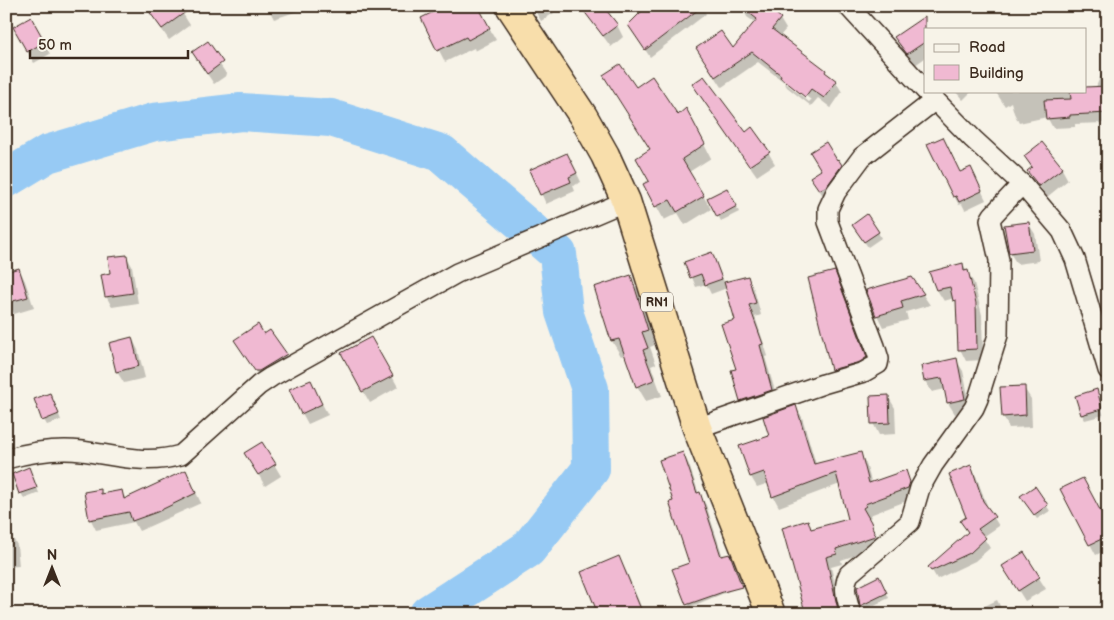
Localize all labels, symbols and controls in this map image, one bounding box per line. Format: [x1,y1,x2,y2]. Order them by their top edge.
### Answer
scale bar [30,28,188,60]
legend [924,28,1086,92]
text: 50 m [38,36,72,55]
text: Road [969,38,1005,57]
text: Building [969,64,1024,83]
road number: RN1 [641,292,673,312]
north arrow [28,542,78,592]
text: N [47,547,57,564]

